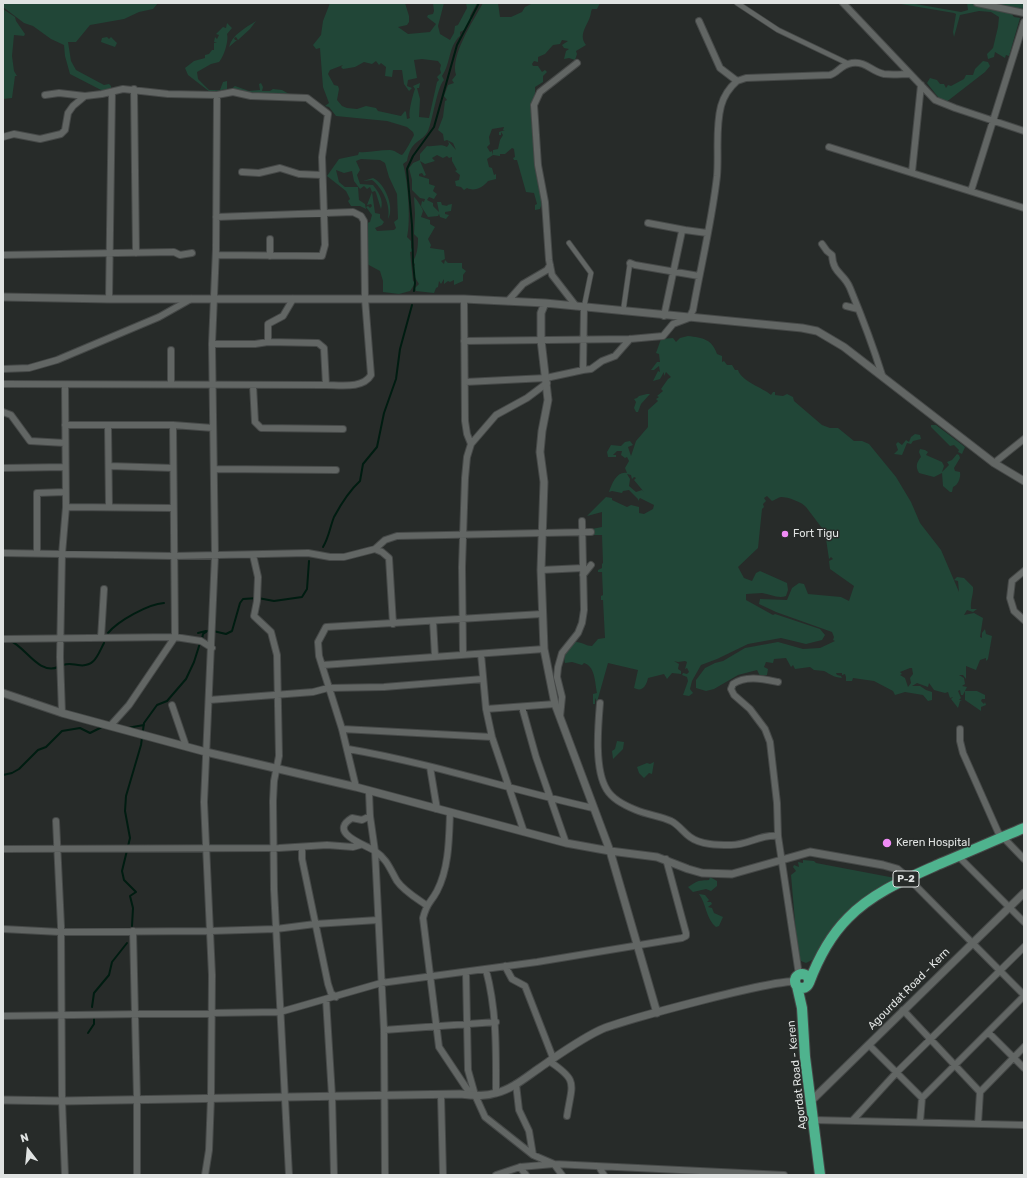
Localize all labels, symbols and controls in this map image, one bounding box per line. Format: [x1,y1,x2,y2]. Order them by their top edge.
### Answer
place label: Fort Tigu [793,527,839,541]
marker: Fort Tigu [780,529,790,539]
place label: Keren Hospital [896,836,970,850]
marker: Keren Hospital [881,837,893,849]
road number: P-2 [893,871,919,887]
street label: Agourdat Road - Kern [865,945,953,1033]
street label: Agordat Road - Keren [785,1020,809,1130]
north arrow [8,1130,48,1170]
text: N [19,1131,30,1145]

